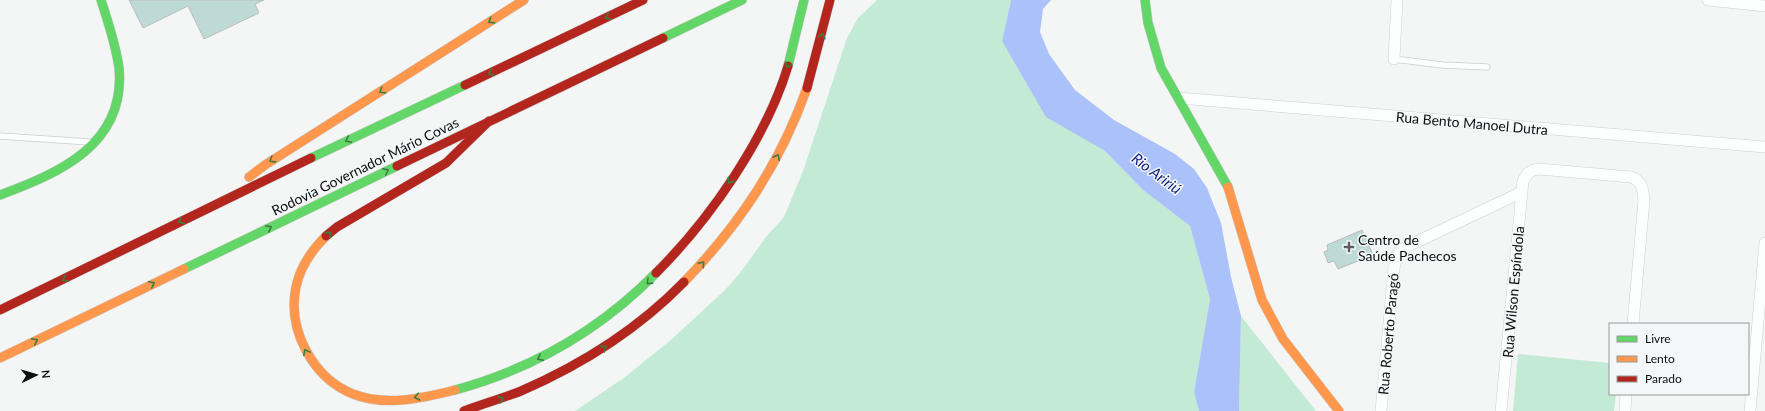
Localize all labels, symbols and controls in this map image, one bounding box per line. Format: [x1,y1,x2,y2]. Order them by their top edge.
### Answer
one-way arrow [605,12,612,20]
one-way arrow [489,16,496,23]
one-way arrow [817,33,825,39]
one-way arrow [784,61,793,68]
one-way arrow [487,68,495,76]
one-way arrow [379,86,386,93]
street label: Rua Bento Manoel Dutra [1395,108,1549,138]
street label: Rodovia Governador Mário Covas [269,113,461,219]
one-way arrow [345,135,352,143]
water label: Rio Aririú [1129,148,1185,198]
one-way arrow [772,154,779,162]
one-way arrow [269,156,276,163]
one-way arrow [382,168,390,176]
one-way arrow [727,177,735,184]
one-way arrow [178,216,186,223]
one-way arrow [265,225,272,233]
street label: Rua Wilson Espíndola [1499,225,1527,359]
place label: Centro de Saúde Pachecos [1358,231,1457,264]
one-way arrow [324,232,331,239]
marker: Centro de Saúde Pachecos [1343,241,1355,253]
one-way arrow [698,261,705,269]
street label: Rua Roberto Paragó [1374,272,1402,396]
one-way arrow [62,274,69,282]
one-way arrow [646,277,654,285]
one-way arrow [148,281,155,289]
legend [1609,323,1749,395]
text: Livre [1645,331,1671,346]
one-way arrow [31,338,38,346]
one-way arrow [600,345,607,353]
one-way arrow [303,348,311,356]
text: Lento [1645,351,1675,366]
one-way arrow [537,353,544,361]
north arrow [16,355,56,395]
text: N [40,369,53,379]
text: Parado [1645,371,1682,386]
one-way arrow [414,393,420,401]
one-way arrow [497,395,504,404]

